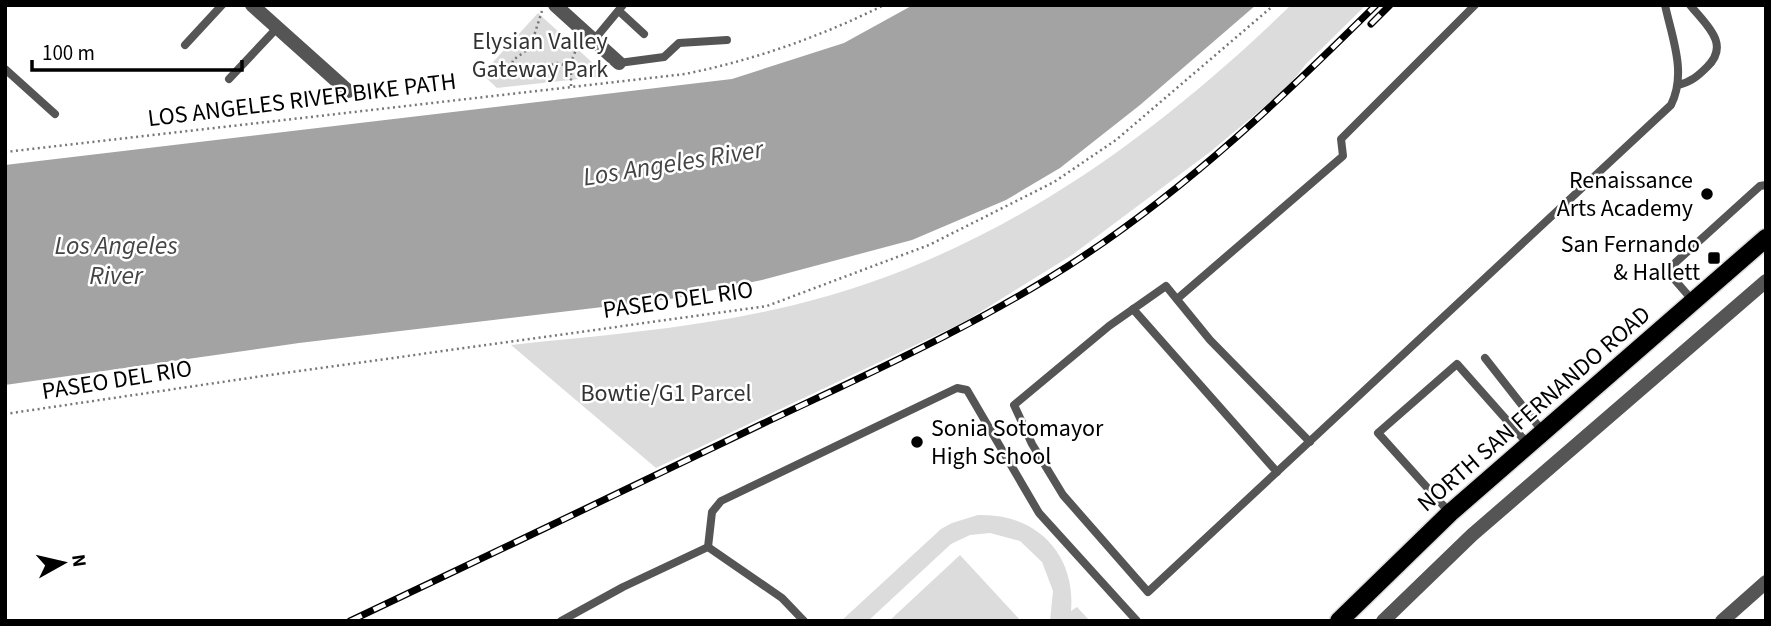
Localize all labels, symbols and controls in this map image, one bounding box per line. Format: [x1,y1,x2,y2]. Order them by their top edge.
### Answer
park label: Elysian Valley Gateway Park [472,24,608,87]
scale bar [32,28,242,72]
text: 100 m [42,38,95,68]
street label: LOS ANGELES RIVER BIKE PATH [146,64,458,136]
water label: Los Angeles River [580,130,767,196]
place label: Renaissance Arts Academy [1557,163,1693,226]
marker: Renaissance Arts Academy [1699,186,1715,202]
water label: Los Angeles River [54,227,178,294]
place label: San Fernando & Hallett [1561,227,1700,290]
marker: San Fernando & Hallett [1706,250,1722,266]
street label: PASEO DEL RIO [601,272,755,328]
street label: NORTH SAN FERNANDO ROAD [1410,298,1658,520]
street label: PASEO DEL RIO [39,351,195,409]
park label: Bowtie/G1 Parcel [580,376,752,411]
place label: Sonia Sotomayor High School [931,411,1104,474]
marker: Sonia Sotomayor High School [909,434,925,450]
north arrow [28,528,98,598]
text: N [64,553,93,569]

